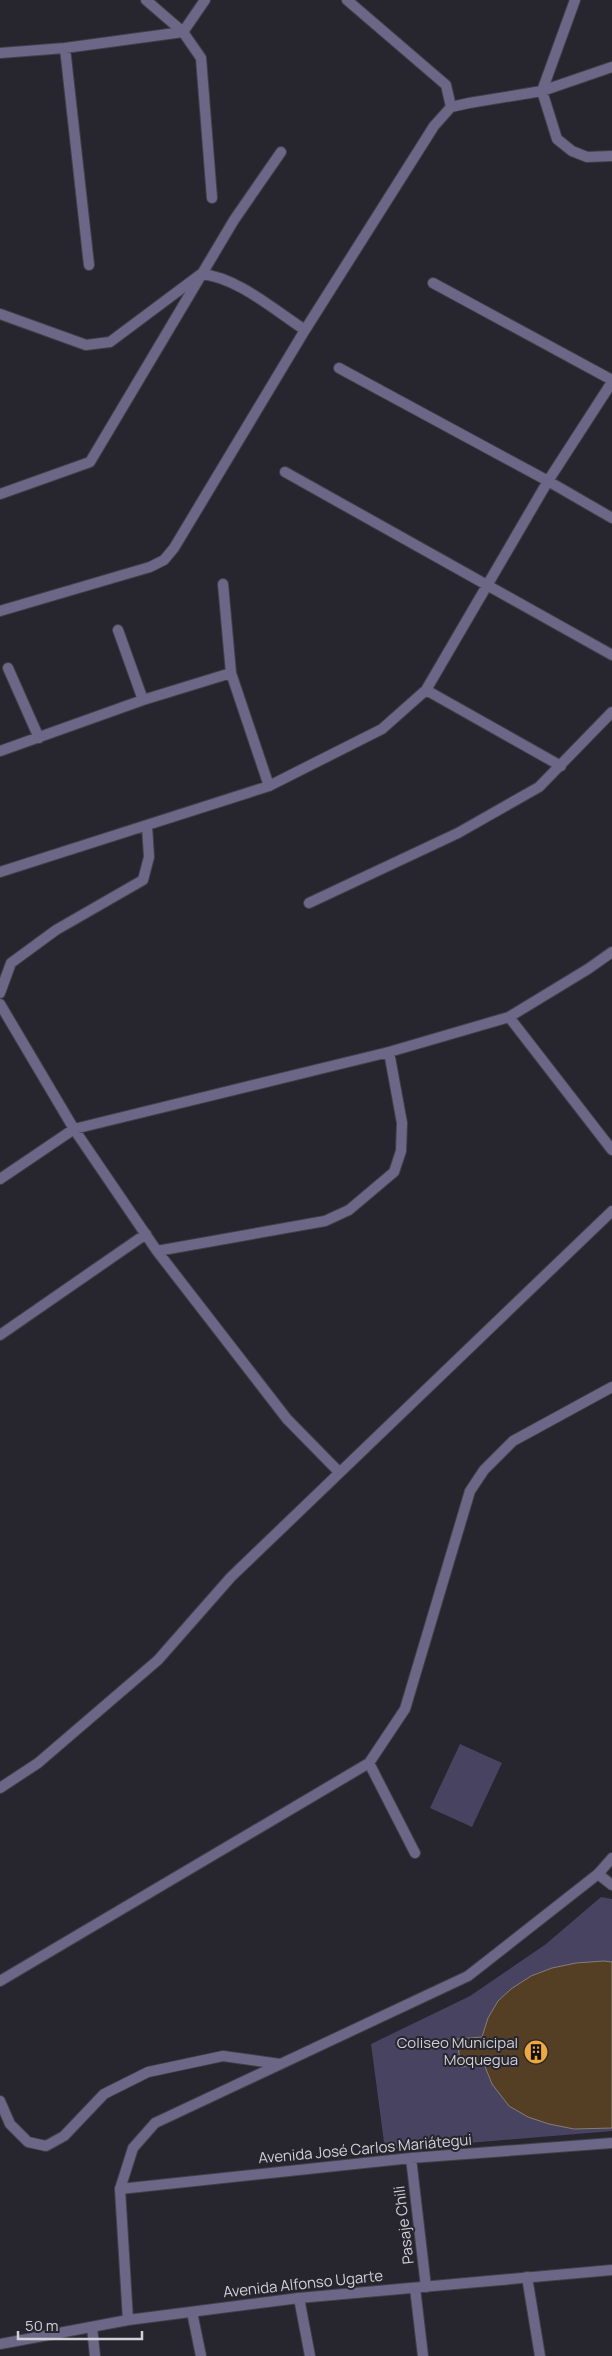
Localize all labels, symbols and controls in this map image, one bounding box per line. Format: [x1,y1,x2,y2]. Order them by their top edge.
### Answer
place label: Coliseo Municipal Moquegua [397,2032,518,2070]
building icon: Coliseo Municipal Moquegua [523,2039,549,2065]
street label: Avenida José Carlos Mariátegui [257,2129,473,2168]
street label: Pasaje Chili [388,2185,419,2266]
street label: Avenida Alfonso Ugarte [222,2265,384,2302]
scale bar [18,2308,141,2340]
text: 50 m [25,2315,59,2336]

